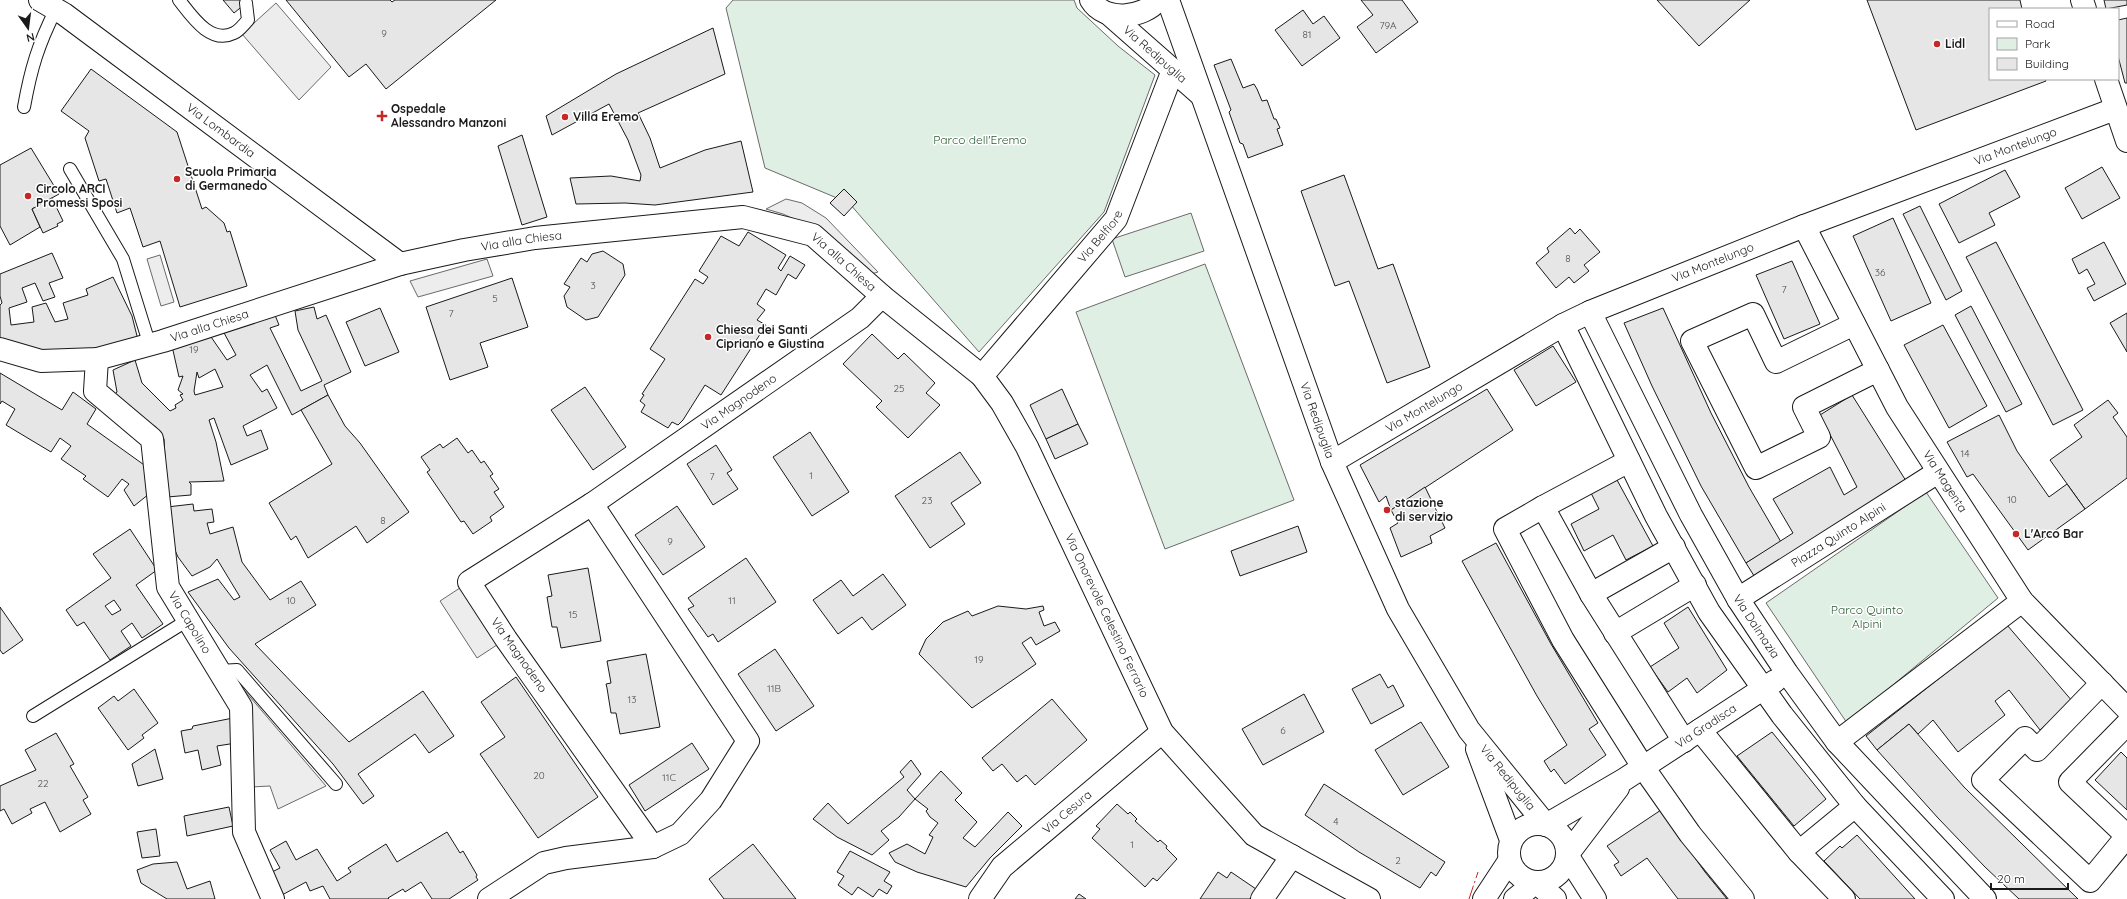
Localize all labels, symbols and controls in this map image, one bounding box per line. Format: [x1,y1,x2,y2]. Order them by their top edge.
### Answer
north arrow [8,8,48,48]
legend [1989,8,2119,80]
text: Road [2025,16,2055,31]
house number: 79A [1379,19,1397,32]
street label: Via Redipuglia [1120,22,1190,86]
house number: 9 [381,27,387,40]
house number: 81 [1302,28,1312,41]
text: N [25,30,36,45]
place label: Lidl [1945,36,1965,51]
text: Park [2025,36,2050,51]
marker: Lidl [1932,39,1942,49]
text: Building [2025,56,2069,71]
street label: Via Lombardia [184,100,258,161]
place label: Ospedale Alessandro Manzoni [391,101,506,130]
place label: Villa Eremo [573,109,639,124]
marker: Ospedale Alessandro Manzoni [376,110,388,122]
marker: Villa Eremo [560,112,570,122]
street label: Via Montelungo [1972,124,2059,168]
park label: Parco dell'Eremo [933,132,1027,147]
place label: Scuola Primaria di Germanedo [185,164,277,193]
marker: Scuola Primaria di Germanedo [172,174,182,184]
place label: Circolo ARCI Promessi Sposi [36,181,123,210]
marker: Circolo ARCI Promessi Sposi [23,191,33,201]
street label: Via Belfiore [1074,208,1126,266]
street label: Via alla Chiesa [480,227,562,254]
street label: Via alla Chiesa [808,229,879,294]
street label: Via Montelungo [1670,239,1756,285]
house number: 8 [1565,252,1571,265]
house number: 36 [1875,266,1886,279]
house number: 3 [590,279,596,292]
house number: 7 [1781,283,1787,296]
house number: 5 [492,292,498,305]
street label: Via alla Chiesa [168,306,250,345]
house number: 7 [448,307,454,320]
place label: Chiesa dei Santi Cipriano e Giustina [716,322,824,351]
marker: Chiesa dei Santi Cipriano e Giustina [703,332,713,342]
house number: 19 [189,343,199,356]
street label: Via Magnodeno [698,370,779,433]
street label: Via Montelungo [1383,378,1465,436]
street label: Via Redipuglia [1297,380,1338,460]
house number: 25 [894,382,905,395]
street label: Via Magenta [1920,447,1971,515]
house number: 14 [1961,447,1969,460]
house number: 1 [809,469,813,482]
house number: 7 [709,470,715,483]
house number: 10 [2007,493,2017,506]
house number: 23 [922,494,932,507]
place label: stazione di servizio [1395,495,1454,524]
street label: Piazza Quinto Alpini [1788,499,1888,570]
marker: stazione di servizio [1382,505,1392,515]
house number: 8 [380,514,386,527]
place label: L'Arco Bar [2024,526,2084,541]
marker: L'Arco Bar [2011,529,2021,539]
street label: Via Onorevole Celestino Ferrario [1062,531,1153,700]
house number: 9 [667,535,673,548]
street label: Via Capolino [165,588,215,656]
street label: Via Dalmazia [1730,591,1783,661]
house number: 10 [286,594,296,607]
house number: 11 [728,594,736,607]
park label: Parco Quinto Alpini [1831,602,1903,631]
house number: 15 [568,608,578,621]
street label: Via Magnodeno [488,614,551,695]
house number: 19 [974,653,984,666]
house number: 11B [767,682,781,695]
house number: 13 [628,693,636,706]
street label: Via Gradisca [1672,700,1739,751]
house number: 6 [1280,724,1286,737]
street label: Via Redipuglia [1477,742,1539,813]
house number: 20 [533,769,545,782]
house number: 11C [662,771,676,784]
house number: 22 [37,777,49,790]
street label: Via Cesura [1039,787,1095,837]
house number: 4 [1333,815,1339,828]
house number: 1 [1130,838,1134,851]
house number: 2 [1395,854,1401,867]
scale bar [1991,865,2068,891]
text: 20 m [1997,871,2025,886]

